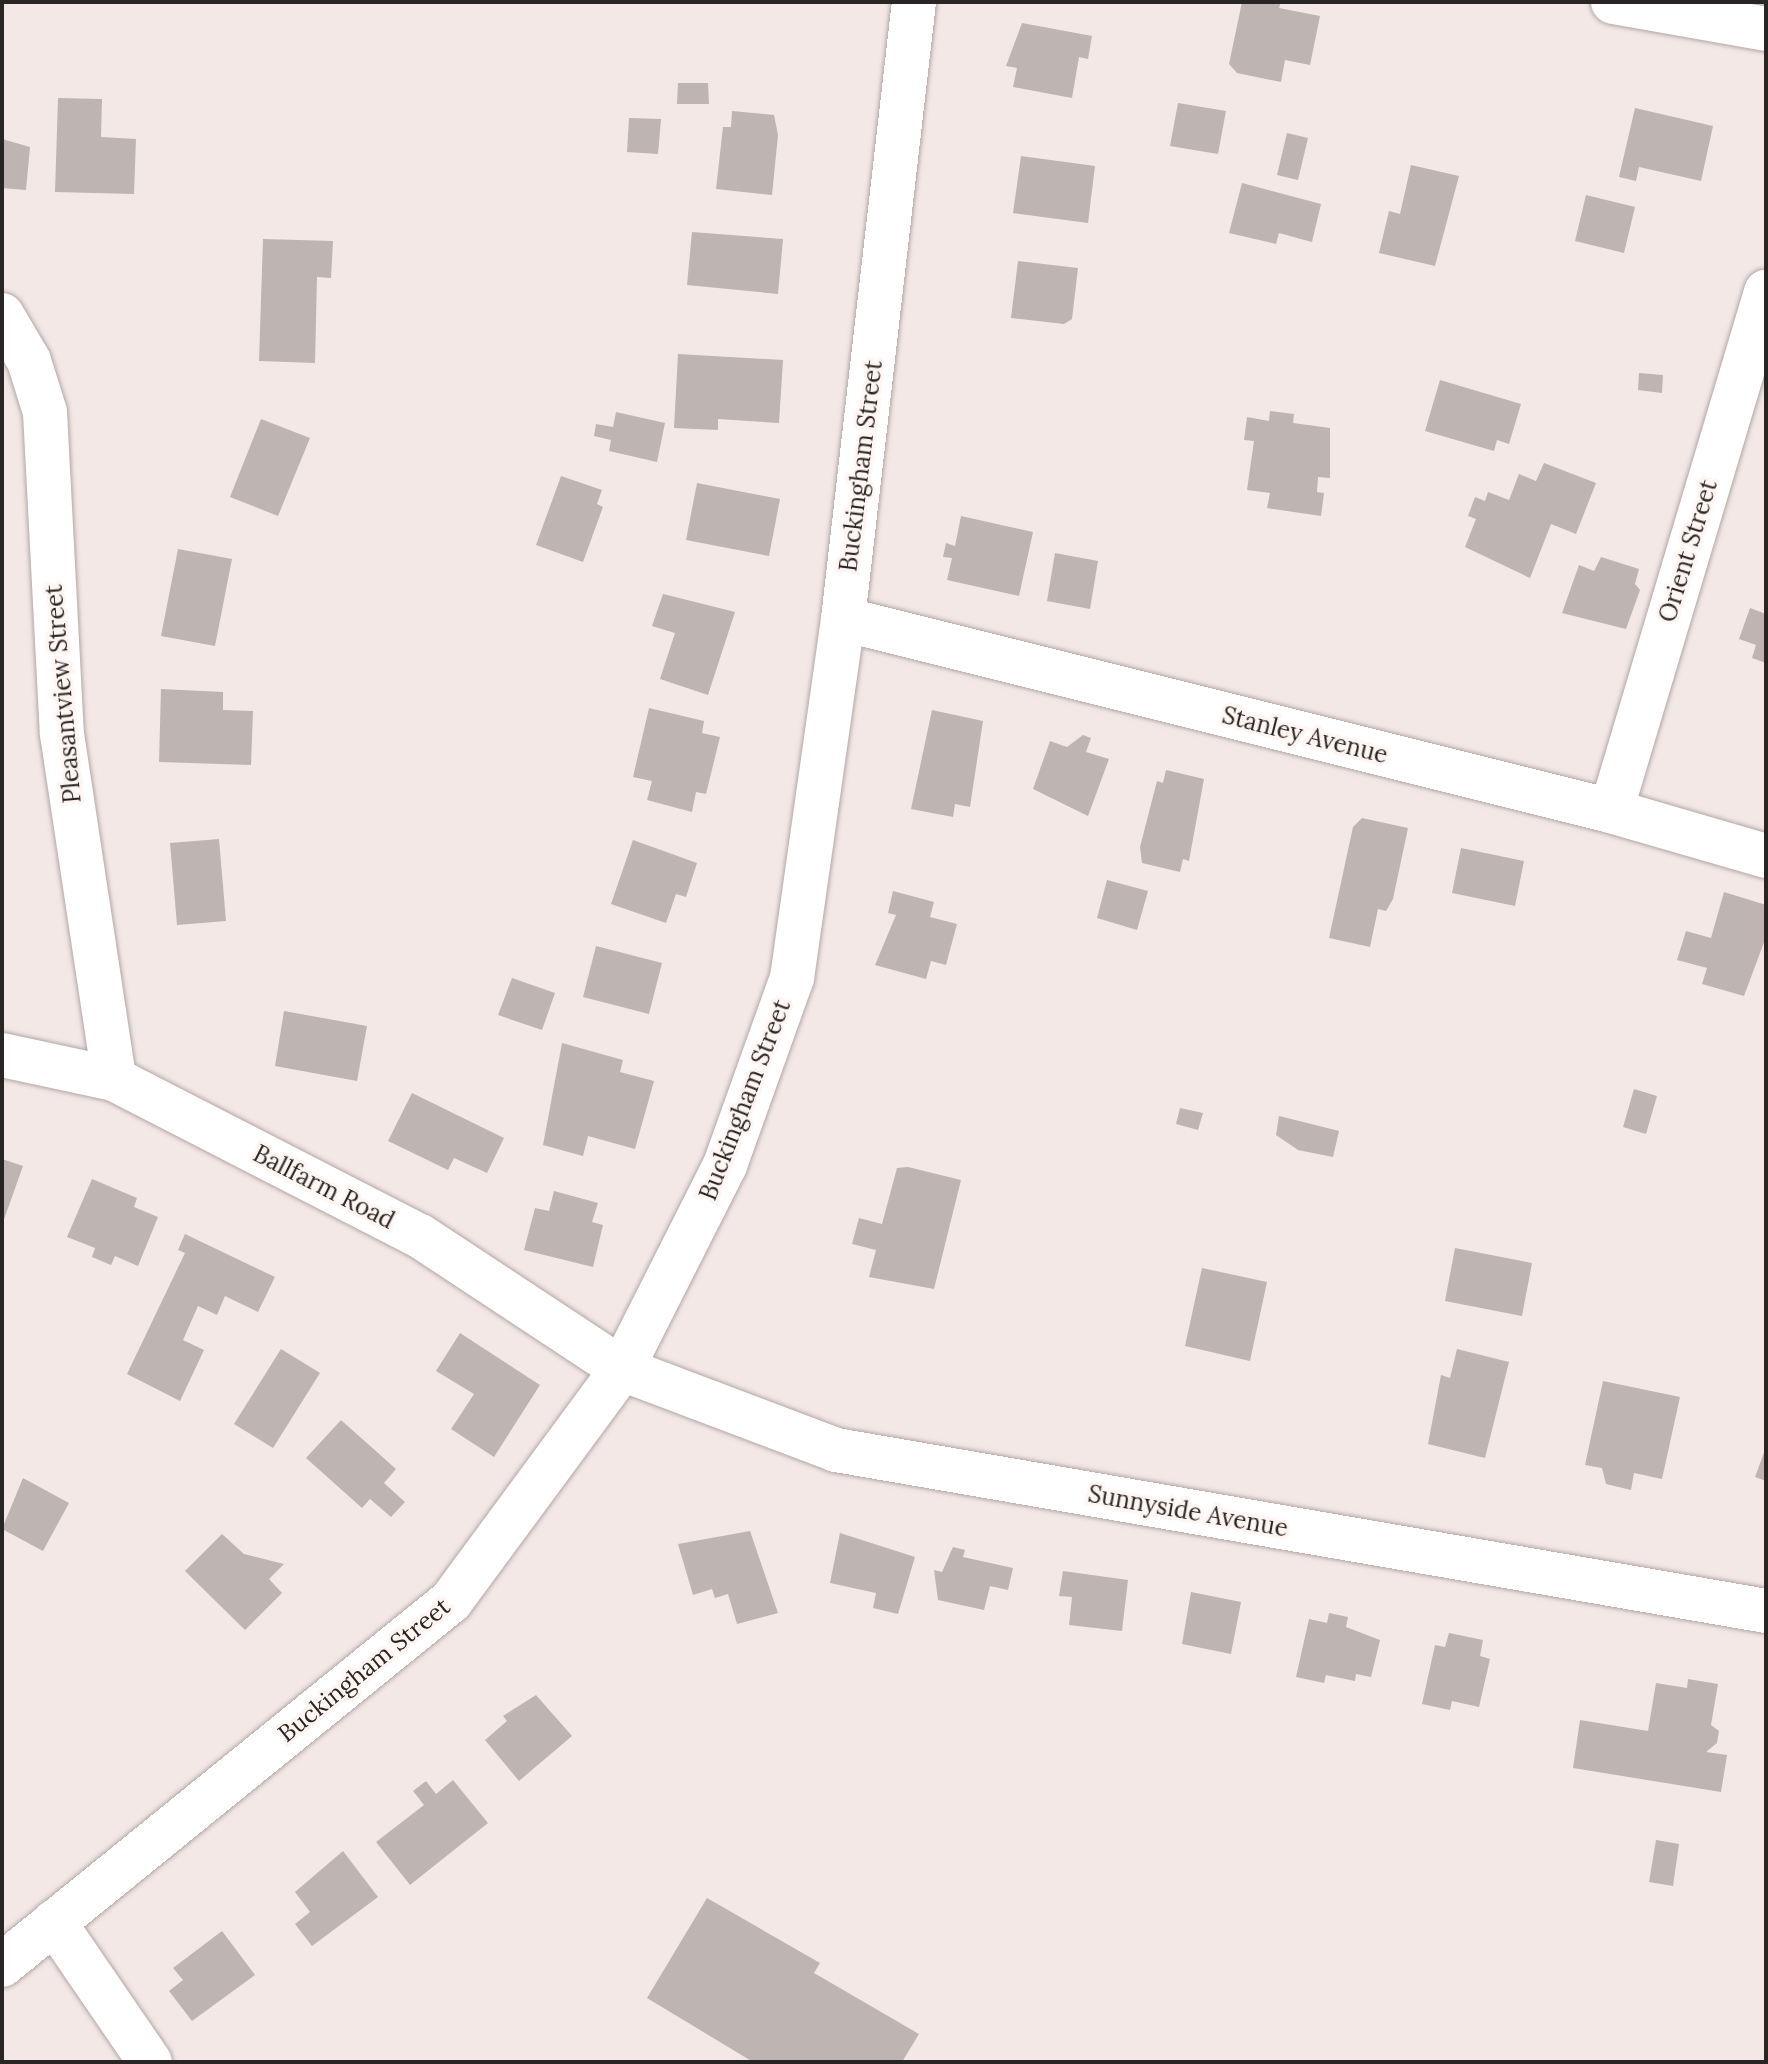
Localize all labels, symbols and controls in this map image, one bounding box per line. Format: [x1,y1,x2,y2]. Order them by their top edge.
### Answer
street label: Buckingham Street [834,359,888,573]
street label: Orient Street [1653,476,1723,626]
street label: Pleasantview Street [39,584,87,804]
street label: Stanley Avenue [1219,701,1391,769]
street label: Buckingham Street [693,996,797,1204]
street label: Ballfarm Road [249,1139,399,1235]
street label: Sunnyside Avenue [1086,1479,1290,1543]
street label: Buckingham Street [272,1592,456,1748]

